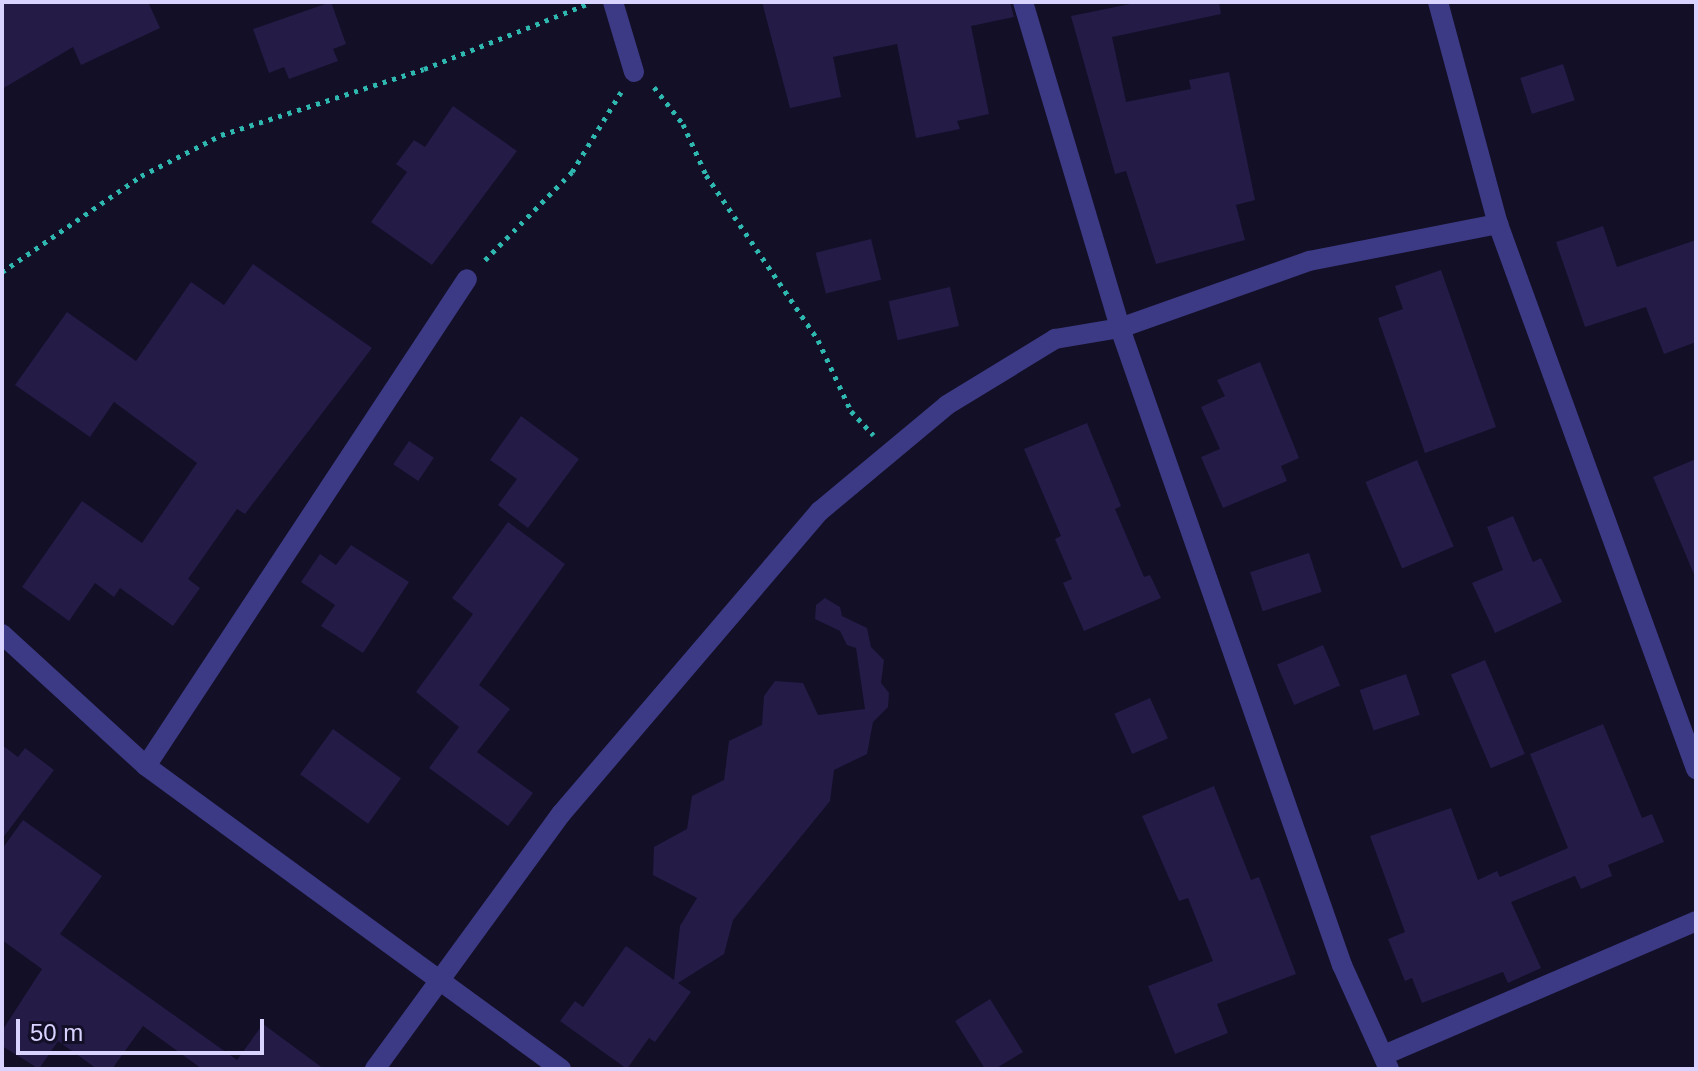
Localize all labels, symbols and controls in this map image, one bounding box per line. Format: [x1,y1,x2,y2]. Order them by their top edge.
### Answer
scale bar [20,1003,268,1053]
text: 50 m [30,1019,83,1046]

